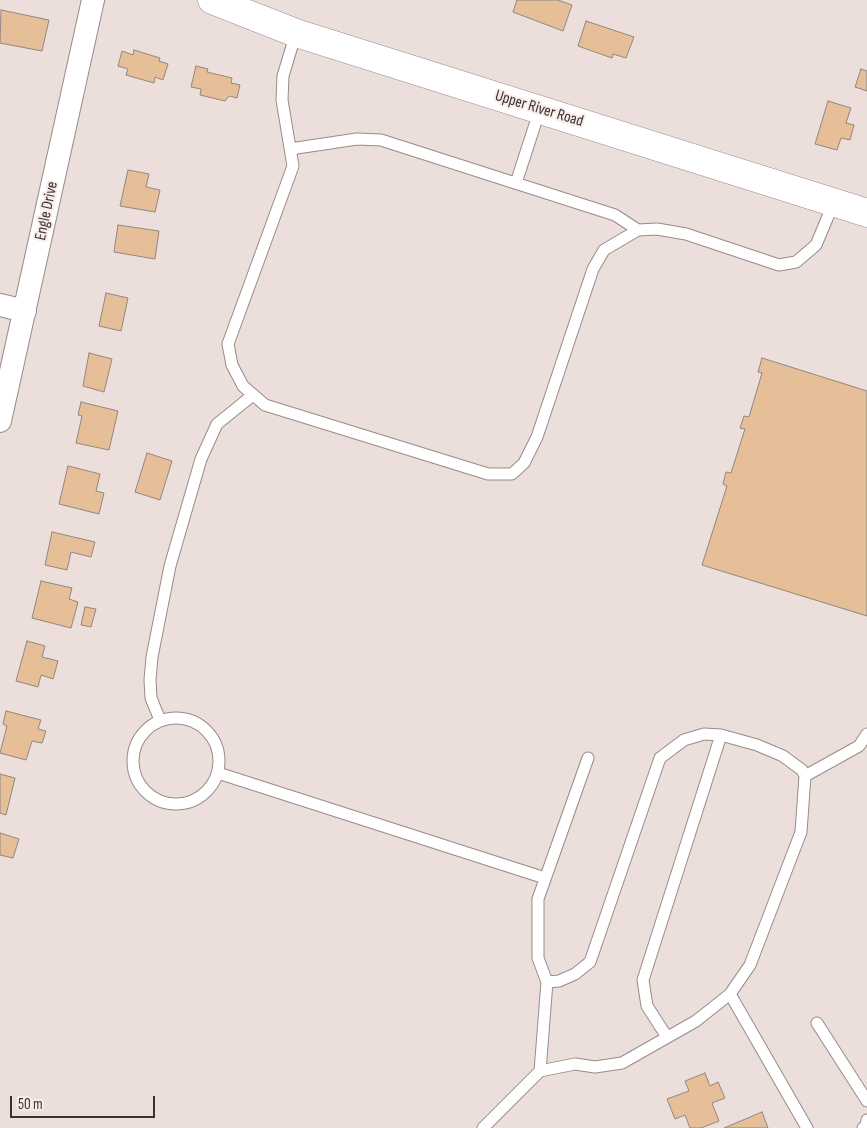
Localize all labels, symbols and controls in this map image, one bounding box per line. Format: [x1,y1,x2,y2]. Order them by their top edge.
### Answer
street label: Upper River Road [492,86,586,132]
street label: Engle Drive [31,180,63,242]
scale bar [12,1086,158,1118]
text: 50 m [18,1095,43,1114]

